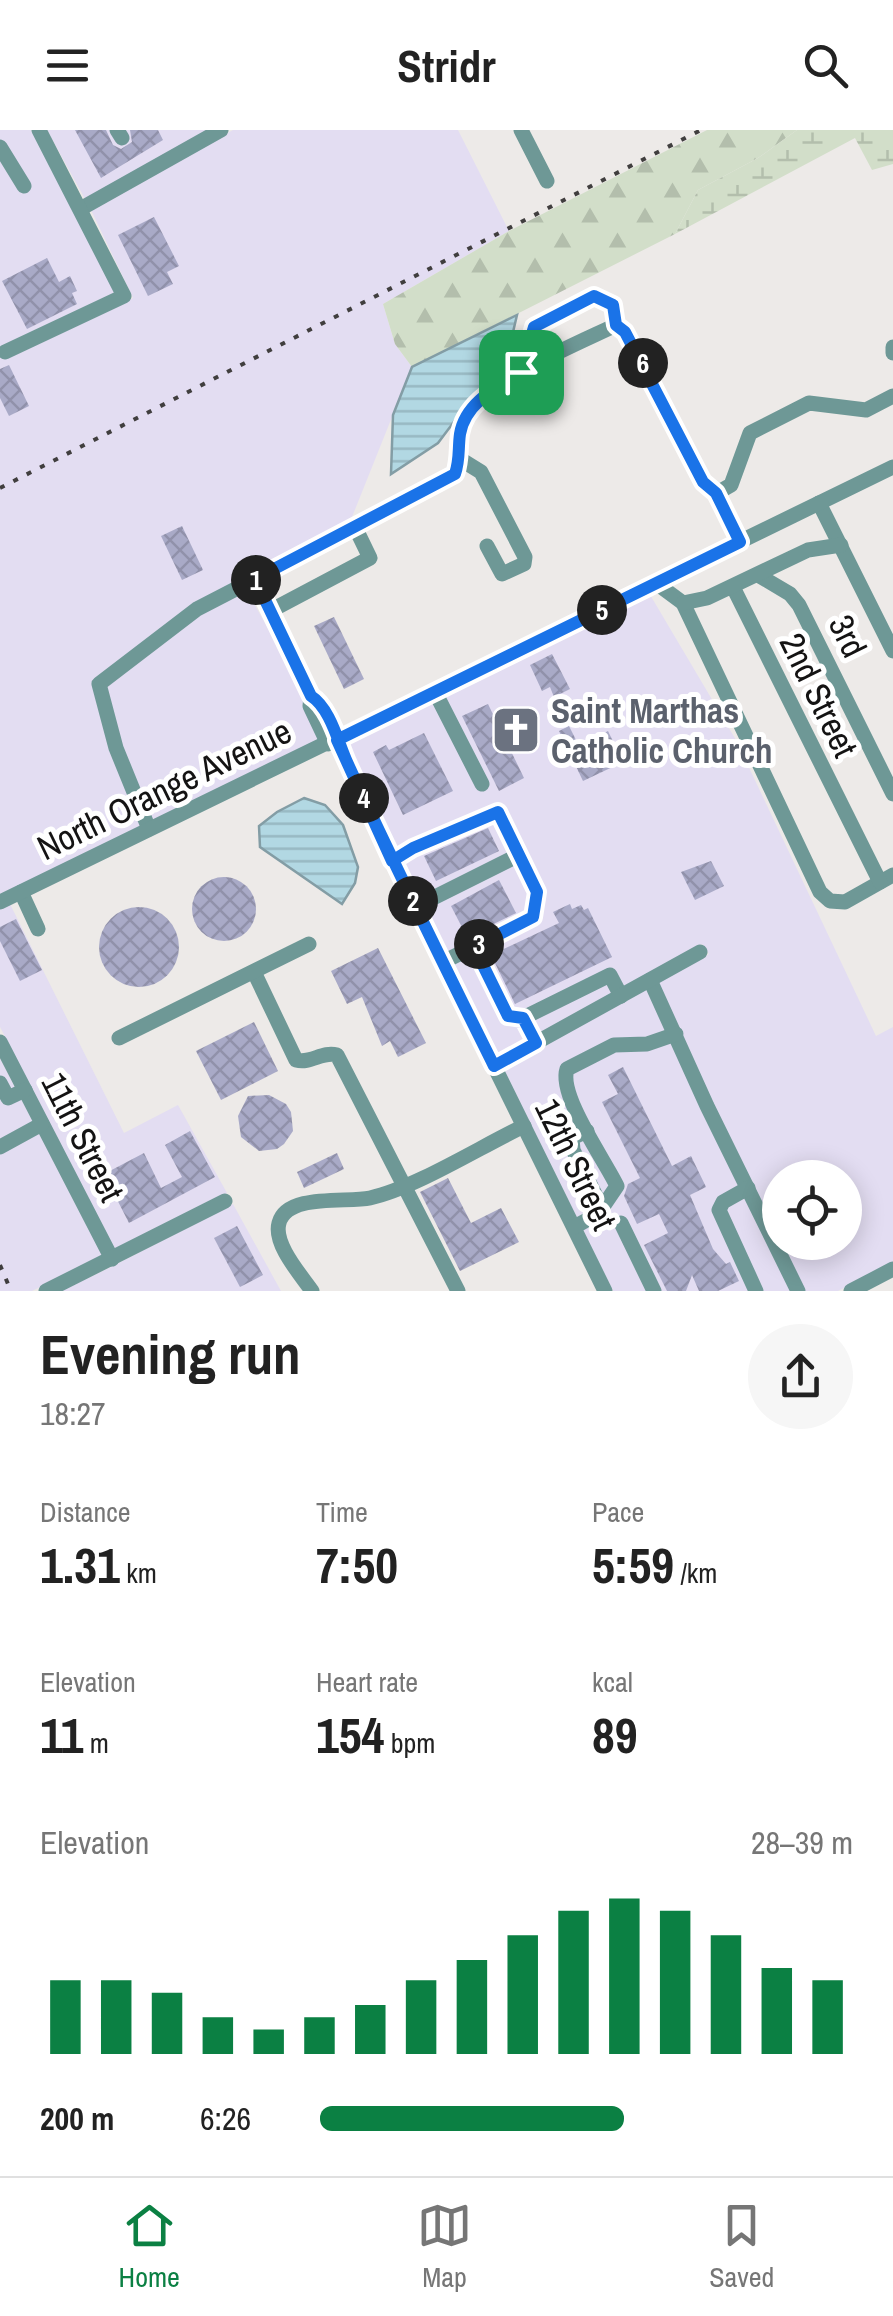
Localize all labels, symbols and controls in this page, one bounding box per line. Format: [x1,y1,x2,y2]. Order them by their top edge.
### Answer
text: Stridr [397,35,496,96]
icon: menu [40,38,95,93]
icon: search [798,38,853,93]
pin [479,330,564,415]
pin: 6 [618,338,668,388]
text: 6 [637,344,649,382]
icon: arrive [494,345,549,400]
pin: 1 [231,555,281,605]
text: 1 [250,561,262,599]
pin: 5 [577,585,627,635]
text: 5 [596,591,608,629]
street label: 3rd [818,607,878,665]
street label: 2nd Street [769,625,869,765]
place label: Saint Marthas Catholic Church [551,687,773,774]
church icon: Saint Marthas Catholic Church [490,704,542,756]
street label: North Orange Avenue [29,707,299,871]
pin: 4 [339,773,389,823]
text: 4 [358,779,370,817]
pin: 2 [388,876,438,926]
text: 2 [407,882,419,920]
pin: 3 [454,919,504,969]
text: 3 [473,925,485,963]
street label: 11th Street [31,1065,135,1209]
street label: 12th Street [524,1091,628,1237]
map controls [762,1160,862,1260]
button: locate [762,1160,862,1260]
text: Evening run [40,1317,301,1391]
button: share [748,1324,853,1429]
text: 18:27 [40,1392,106,1435]
text: Distance [40,1493,131,1531]
text: Time [316,1493,368,1531]
text: Pace [592,1493,644,1531]
text: 1.31 [40,1531,120,1599]
text: 7:50 [316,1531,398,1599]
text: 5:59 [592,1531,674,1599]
text: km [120,1554,157,1592]
text: /km [674,1554,717,1592]
text: Elevation [40,1663,136,1701]
text: Heart rate [316,1663,418,1701]
text: kcal [592,1663,633,1701]
text: 11 [40,1701,83,1769]
text: 154 [316,1701,384,1769]
text: 89 [592,1701,638,1769]
text: m [83,1724,109,1762]
text: bpm [384,1724,435,1762]
text: Elevation [40,1821,149,1864]
text: 28–39 m [751,1821,853,1864]
text: 200 m [40,2097,114,2140]
text: 6:26 [200,2097,251,2140]
tab: Home [119,2198,180,2296]
tab: Map [417,2198,472,2296]
tab: Saved [709,2198,774,2296]

